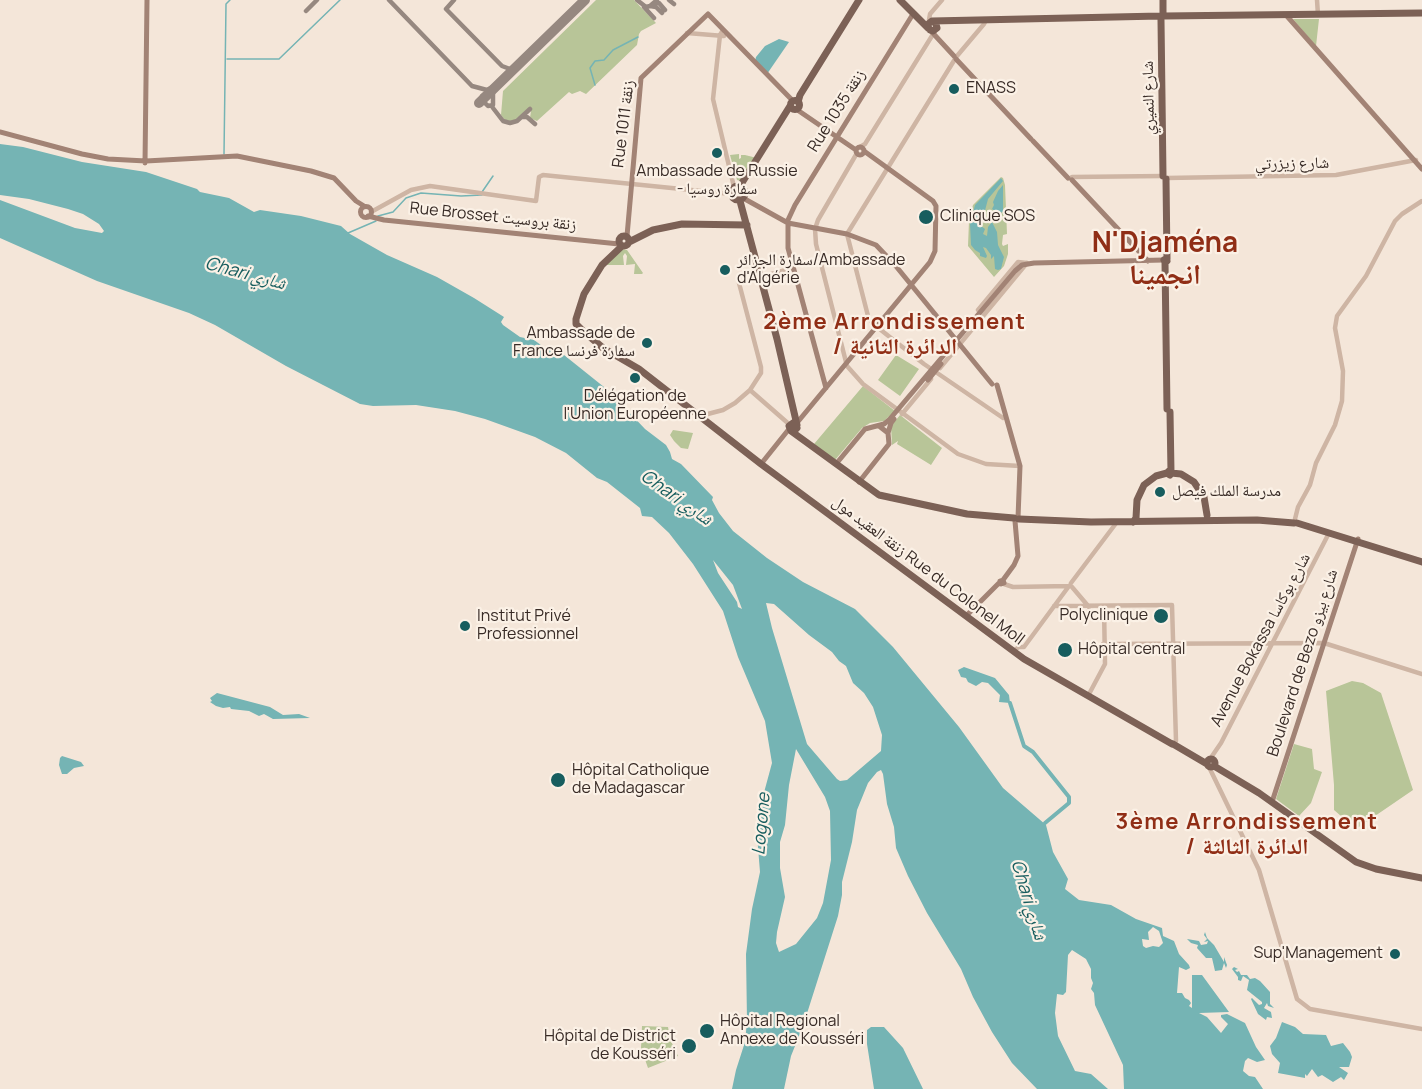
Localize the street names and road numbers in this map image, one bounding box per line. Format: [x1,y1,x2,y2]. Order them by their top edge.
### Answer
street label: شارع النميري [1139,61,1159,135]
street label: Rue 1035 زنقة [804,66,870,156]
street label: Rue 1011 زنقة [609,79,639,169]
street label: شارع زيزرتي [1255,154,1329,174]
street label: Rue Brosset زنقة بروسيت [409,199,577,235]
street label: زنقة العقيد مول Rue du Colonel Moll [828,492,1028,650]
street label: Avenue Bokassa شارع بوكاسا [1207,550,1315,730]
street label: Boulevard de Bezo شارع بيزو [1264,567,1342,759]

